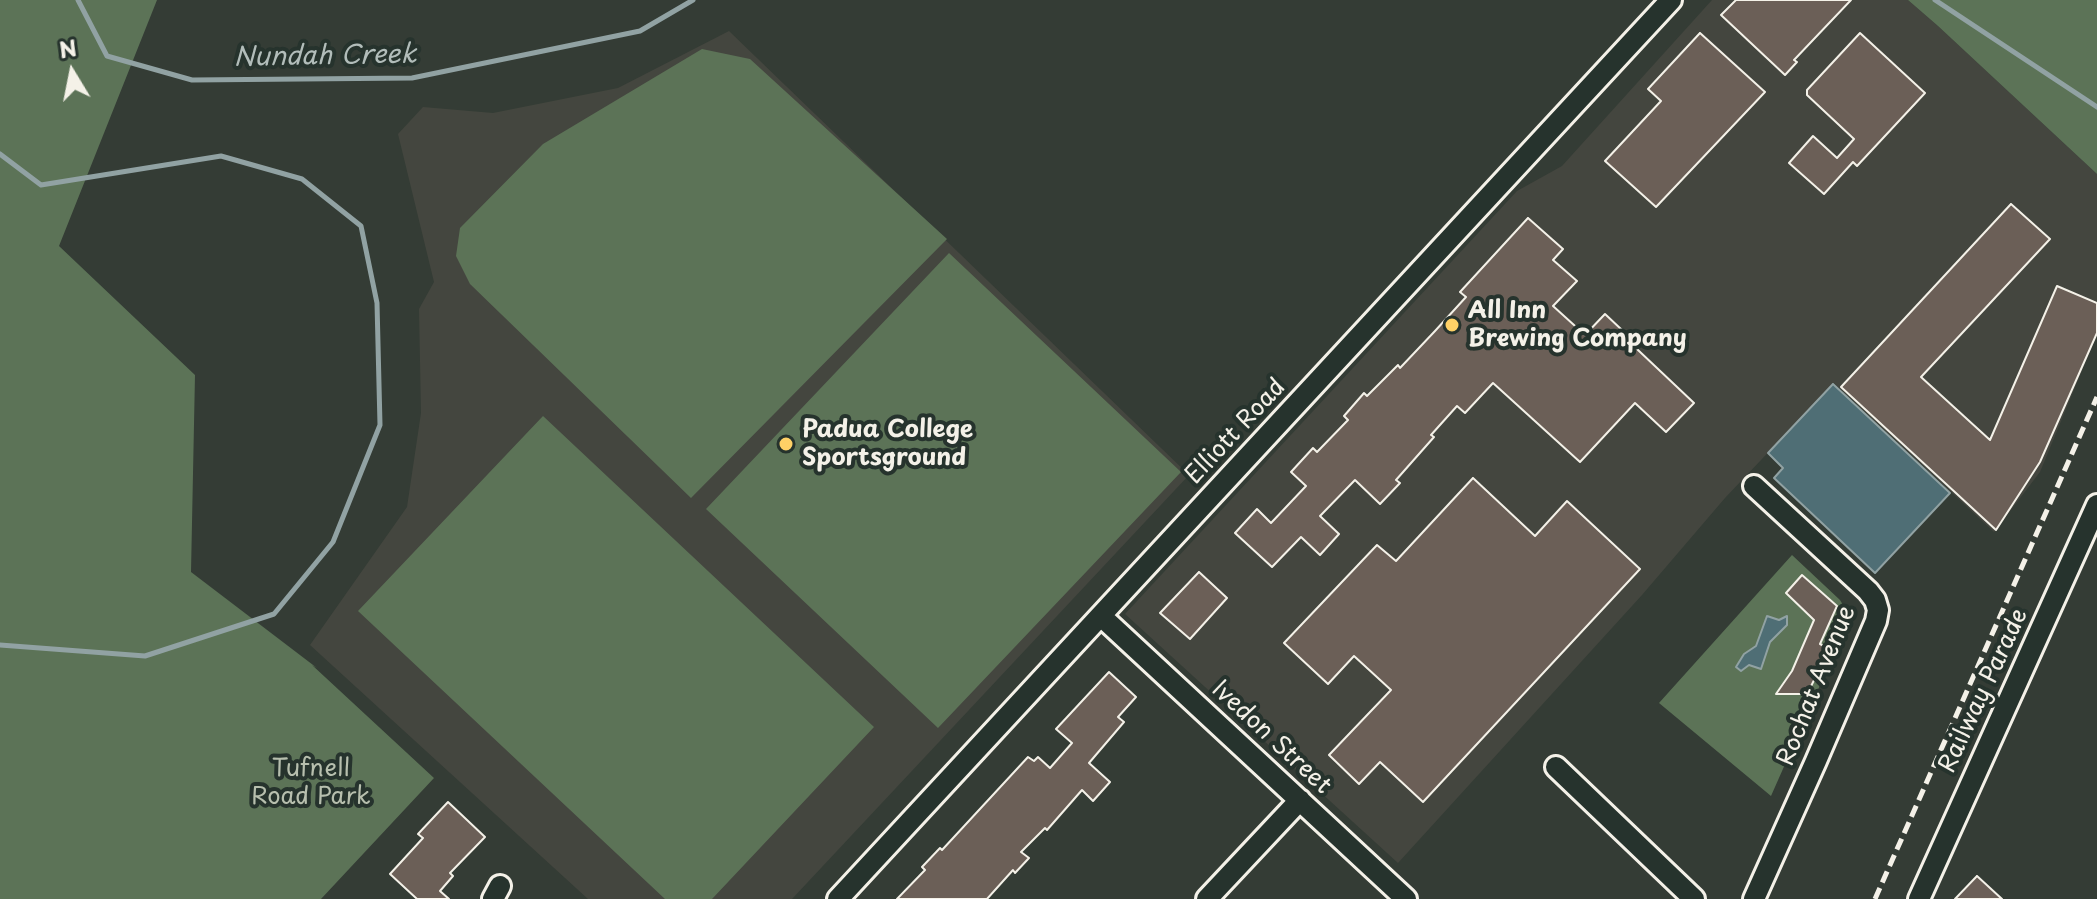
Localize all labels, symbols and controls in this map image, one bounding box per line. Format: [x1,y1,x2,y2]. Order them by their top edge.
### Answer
text: N [56,30,79,66]
north arrow [32,32,112,112]
water label: Nundah Creek [233,40,417,74]
place label: All Inn Brewing Company [1468,297,1687,353]
marker: All Inn Brewing Company [1443,316,1461,334]
street label: Elliott Road [1180,373,1292,491]
place label: Padua College Sportsground [802,416,973,472]
marker: Padua College Sportsground [777,435,795,453]
street label: Rochat Avenue [1772,602,1862,770]
street label: Railway Parade [1933,604,2035,778]
street label: Ivedon Street [1205,675,1337,801]
park label: Tufnell Road Park [251,755,371,811]

